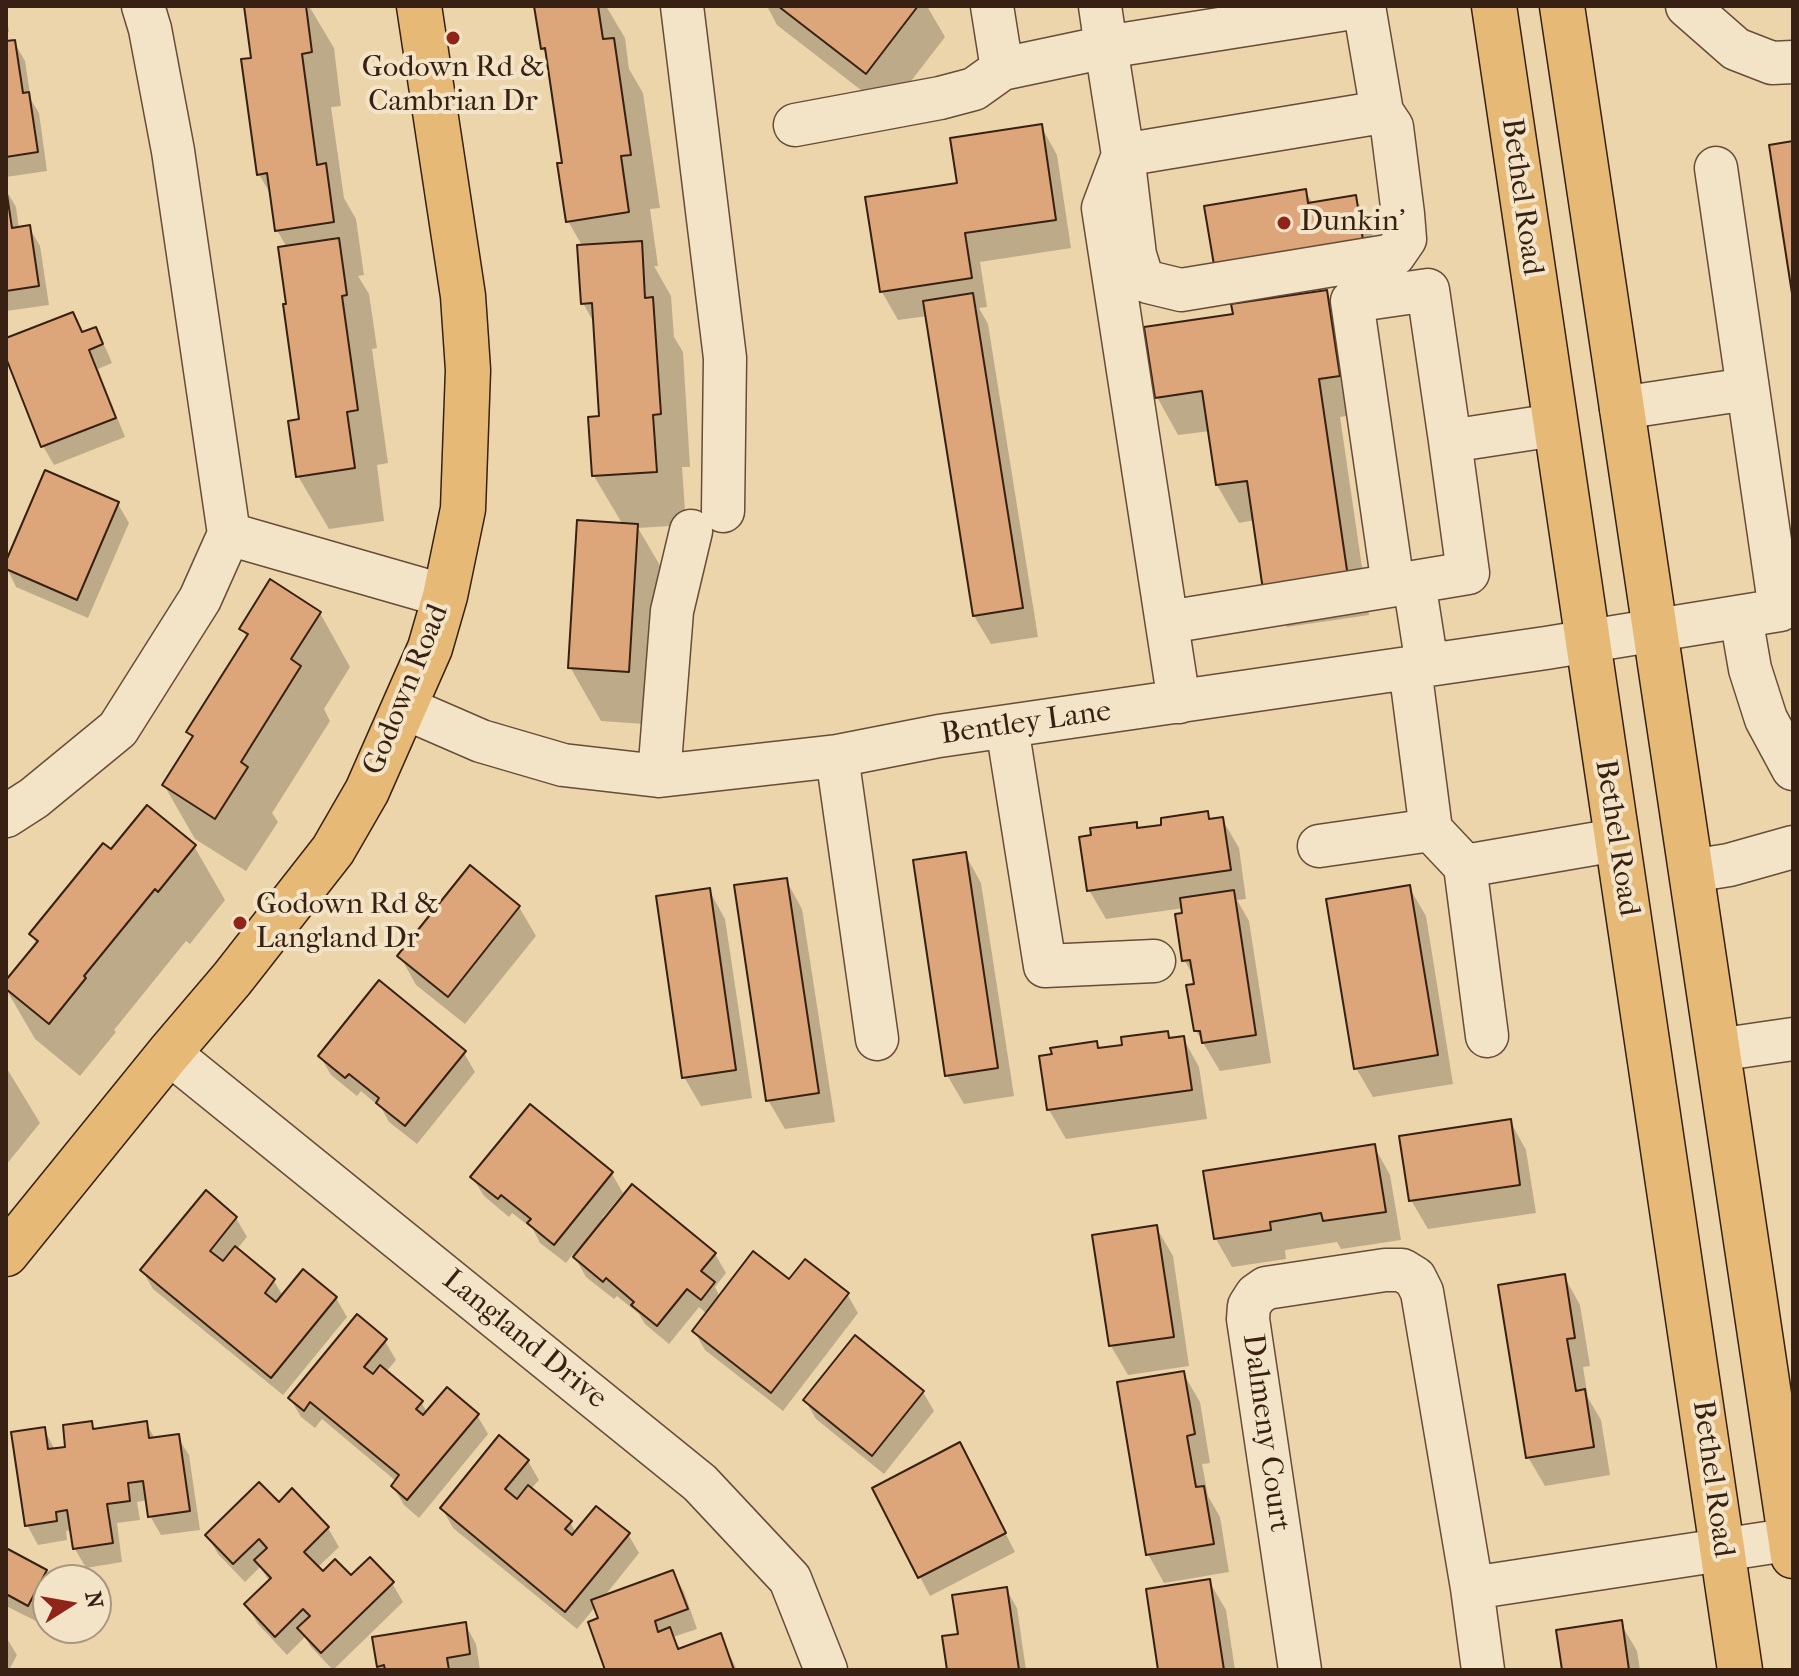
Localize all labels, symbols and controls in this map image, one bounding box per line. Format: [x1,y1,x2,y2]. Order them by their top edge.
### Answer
marker: Godown Rd & Cambrian Dr [444,29,462,47]
place label: Godown Rd & Cambrian Dr [362,51,544,122]
street label: Bethel Road [1492,116,1550,278]
place label: Dunkin' [1300,205,1405,241]
marker: Dunkin' [1275,214,1293,232]
street label: Godown Road [357,600,457,780]
street label: Bentley Lane [939,694,1113,754]
street label: Bethel Road [1586,757,1646,919]
place label: Godown Rd & Langland Dr [256,888,439,958]
marker: Godown Rd & Langland Dr [231,914,249,932]
street label: Langland Drive [435,1263,613,1417]
street label: Dalmeny Court [1233,1332,1297,1534]
street label: Bethel Road [1683,1398,1741,1560]
north arrow [32,1564,112,1644]
text: N [79,1589,108,1610]

